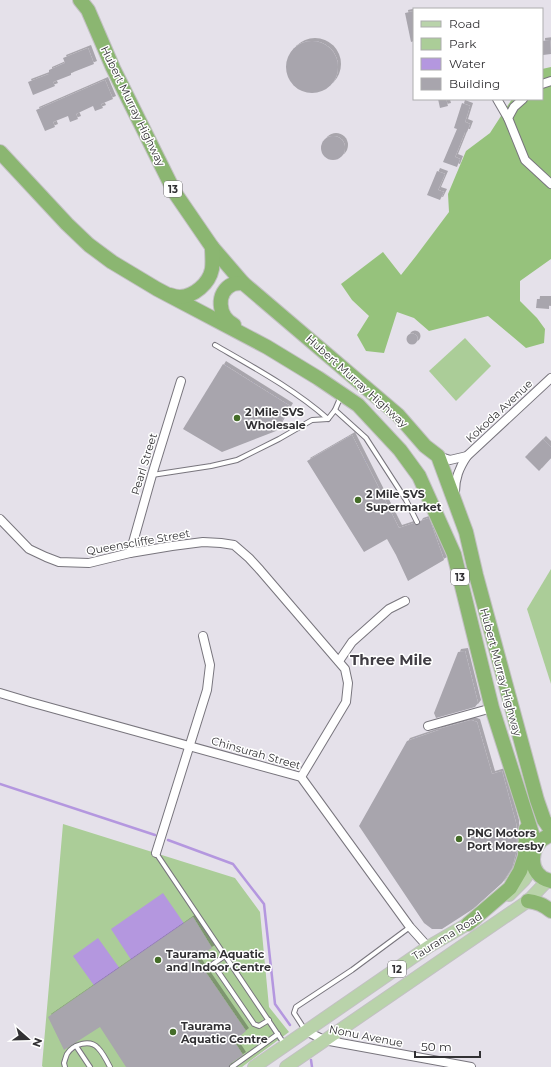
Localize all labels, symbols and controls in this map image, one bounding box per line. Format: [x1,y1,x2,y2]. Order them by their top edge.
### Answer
legend [413,8,543,100]
text: Road [449,16,480,31]
text: Park [449,36,477,51]
street label: Hubert Murray Highway [98,44,168,168]
text: Water [449,56,486,71]
text: Building [449,76,500,91]
road number: 13 [164,181,182,197]
street label: Hubert Murray Highway [303,332,411,430]
street label: Kokoda Avenue [463,376,535,445]
place label: 2 Mile SVS Wholesale [245,405,306,432]
marker: 2 Mile SVS Wholesale [232,413,242,423]
street label: Pearl Street [128,431,160,497]
place label: 2 Mile SVS Supermarket [366,487,442,514]
marker: 2 Mile SVS Supermarket [353,495,363,505]
street label: Queenscliffe Street [85,526,191,558]
road number: 13 [451,569,469,585]
street label: Hubert Murray Highway [477,606,525,738]
district label: Three Mile [350,650,432,669]
street label: Chinsurah Street [210,734,303,773]
place label: PNG Motors Port Moresby [467,826,545,853]
marker: PNG Motors Port Moresby [454,834,464,844]
street label: Taurama Road [409,909,485,963]
place label: Taurama Aquatic and Indoor Centre [166,947,271,974]
marker: Taurama Aquatic and Indoor Centre [153,955,163,965]
road number: 12 [388,961,406,977]
north arrow [8,1019,48,1059]
place label: Taurama Aquatic Centre [180,1019,268,1046]
street label: Nonu Avenue [328,1022,405,1050]
marker: Taurama Aquatic Centre [168,1027,178,1037]
scale bar [415,1033,480,1059]
text: N [29,1036,45,1049]
text: 50 m [421,1039,452,1054]

